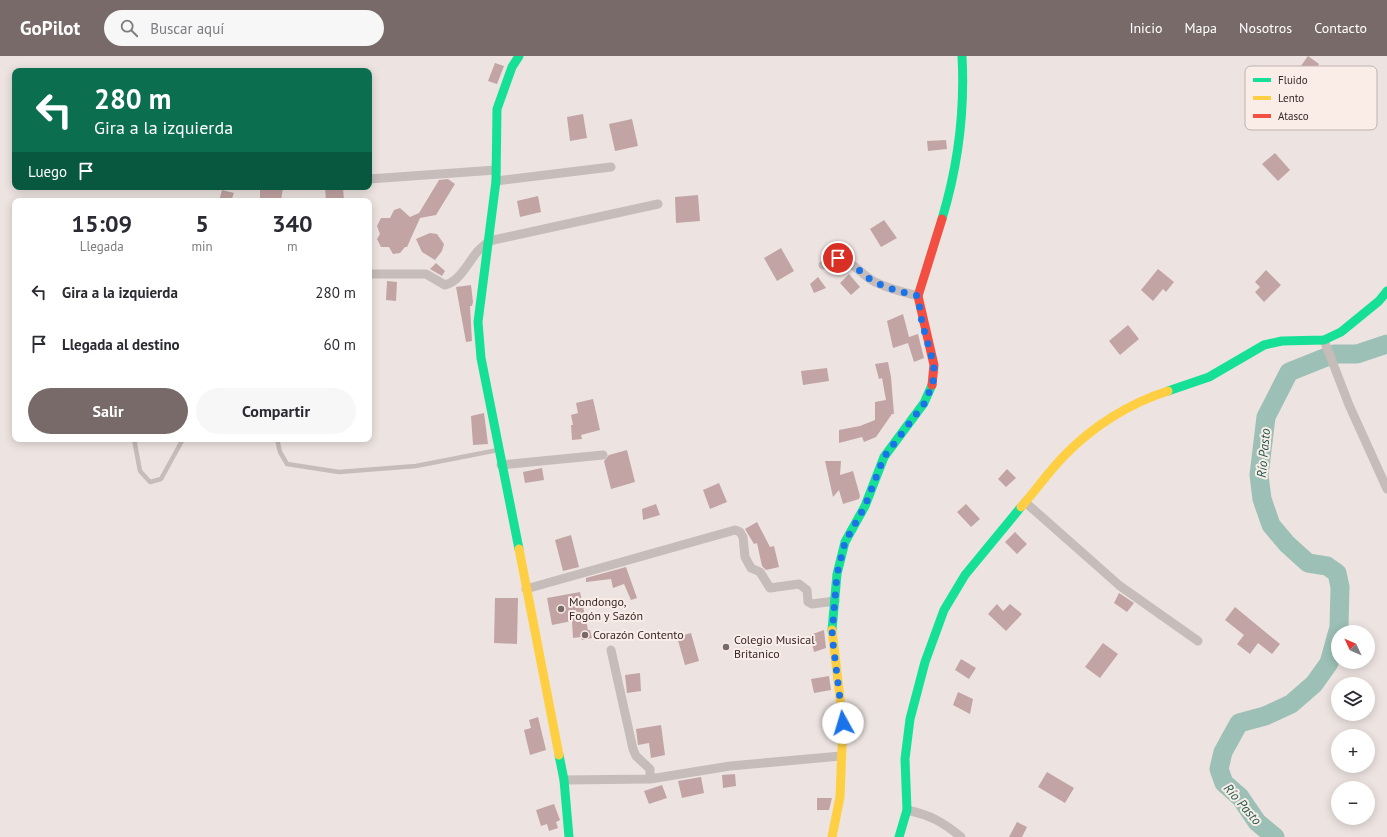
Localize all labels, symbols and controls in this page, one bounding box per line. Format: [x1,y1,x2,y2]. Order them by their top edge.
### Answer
search box [104,10,384,46]
text: GoPilot [20,16,80,40]
icon: search [118,17,140,39]
text: Buscar aquí [150,19,224,38]
text: Inicio [1129,19,1162,37]
text: Mapa [1184,19,1217,37]
text: Nosotros [1239,19,1292,37]
text: Contacto [1314,19,1367,37]
legend [1245,66,1377,130]
text: Fluido [1278,73,1308,87]
text: 280 m [94,80,171,117]
icon: left [28,84,80,136]
text: Lento [1278,91,1304,105]
text: Atasco [1278,109,1309,123]
text: Gira a la izquierda [94,116,233,139]
icon: arrive [75,160,97,182]
text: Luego [28,162,67,181]
text: 15:09 [71,208,132,239]
text: 5 [195,208,209,239]
text: 340 [272,208,313,239]
text: Llegada [80,238,124,255]
text: min [191,238,213,255]
text: m [287,238,298,255]
pin [821,241,855,275]
icon: arrive [827,247,849,269]
icon: left [28,281,50,303]
text: Gira a la izquierda [62,283,178,302]
text: 280 m [315,283,356,302]
icon: arrive [28,333,50,355]
text: Llegada al destino [62,335,180,354]
text: 60 m [323,335,356,354]
button: Salir [28,388,188,434]
button: Compartir [196,388,356,434]
water label: Río Pasto [1253,427,1274,478]
place label: Mondongo, Fogón y Sazón [569,594,643,623]
marker: Mondongo, Fogón y Sazón [556,604,566,614]
north arrow [1331,625,1375,669]
map controls [1331,625,1375,825]
place label: Corazón Contento [593,627,684,642]
marker: Corazón Contento [580,630,590,640]
place label: Colegio Musical Britanico [734,632,815,661]
marker: Colegio Musical Britanico [721,642,731,652]
button: layers [1331,677,1375,721]
position arrow [822,702,864,744]
button: + [1331,729,1375,773]
water label: Río Pasto [1220,780,1266,829]
button: − [1331,781,1375,825]

